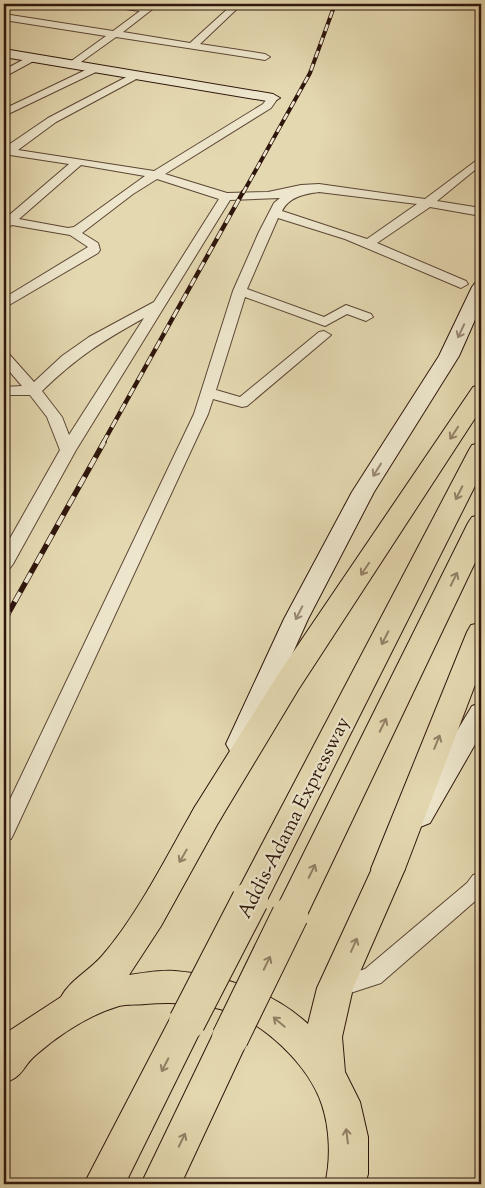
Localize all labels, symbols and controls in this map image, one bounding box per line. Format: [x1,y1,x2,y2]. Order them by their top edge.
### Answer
one-way arrow [455,323,465,338]
one-way arrow [449,426,460,440]
one-way arrow [371,463,382,477]
one-way arrow [454,485,463,500]
one-way arrow [360,561,370,575]
one-way arrow [450,572,459,587]
one-way arrow [294,605,303,620]
one-way arrow [380,630,390,645]
street label: Addis-Adama Expressway [232,712,359,924]
one-way arrow [379,718,388,733]
one-way arrow [433,735,443,750]
one-way arrow [178,849,188,864]
one-way arrow [307,864,317,879]
one-way arrow [349,938,359,953]
one-way arrow [263,956,272,971]
one-way arrow [273,1016,286,1027]
one-way arrow [160,1057,169,1072]
one-way arrow [342,1128,352,1144]
one-way arrow [177,1133,187,1148]

